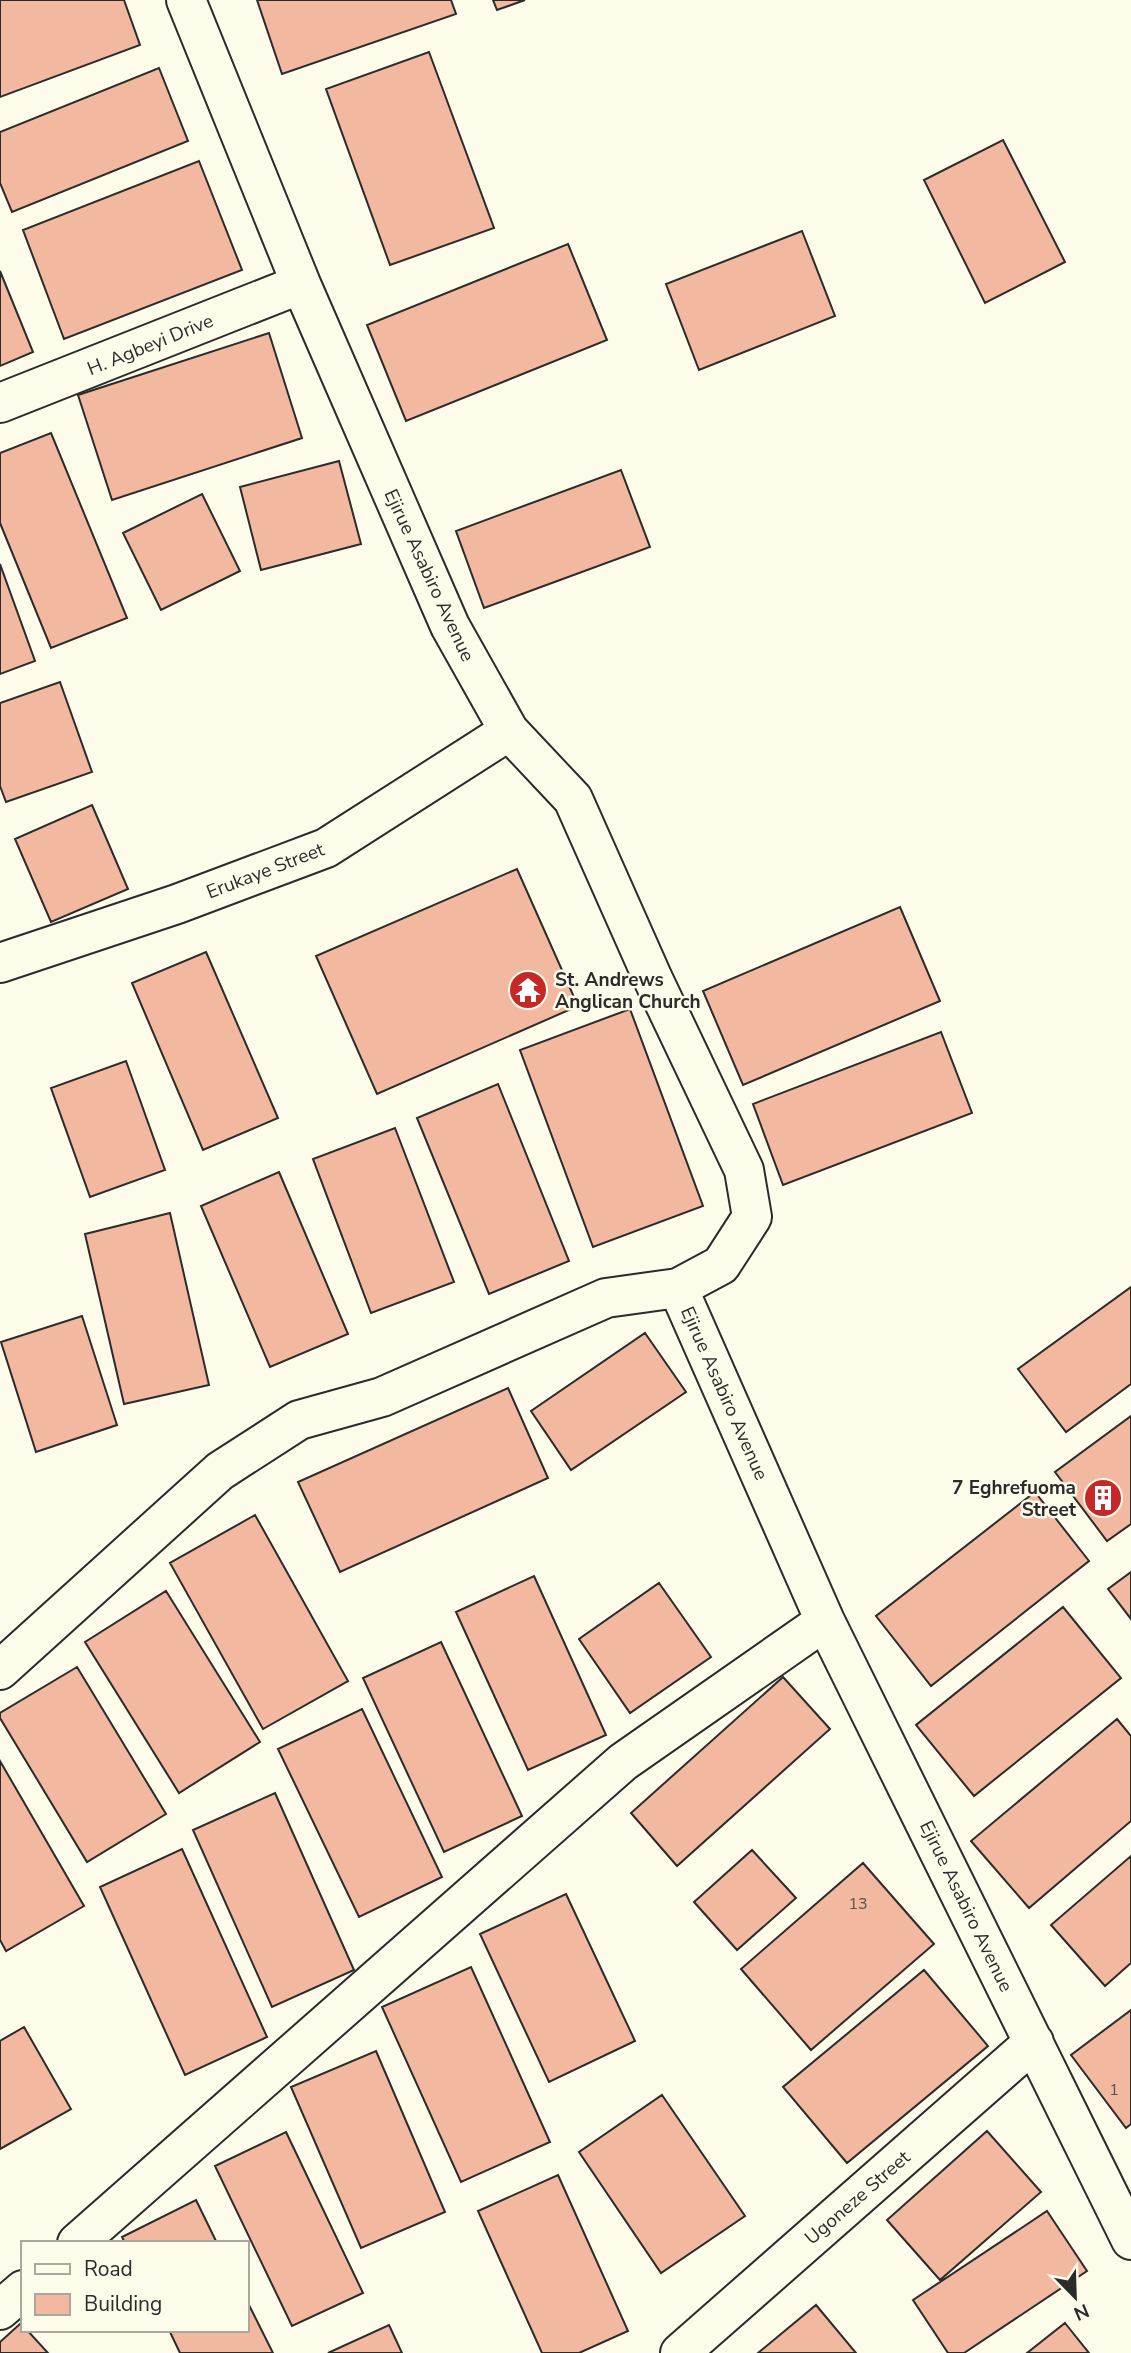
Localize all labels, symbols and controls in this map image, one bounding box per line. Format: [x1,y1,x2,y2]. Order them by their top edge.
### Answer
street label: H. Agbeyi Drive [83,308,217,382]
street label: Ejirue Asabiro Avenue [378,485,481,666]
street label: Erukaye Street [203,836,328,905]
place label: St. Andrews Anglican Church [555,967,701,1015]
temple icon: St. Andrews Anglican Church [507,969,549,1011]
street label: Ejirue Asabiro Avenue [674,1302,774,1484]
place label: 7 Eghrefuoma Street [952,1475,1077,1523]
building icon: 7 Eghrefuoma Street [1082,1477,1124,1519]
street label: Ejirue Asabiro Avenue [913,1816,1019,1996]
house number: 13 [848,1893,868,1915]
house number: 1 [1109,2079,1119,2101]
street label: Ugoneze Street [799,2144,916,2251]
legend [21,2241,248,2332]
text: Road [84,2255,133,2283]
north arrow [1040,2262,1110,2332]
text: Building [84,2290,162,2318]
text: N [1070,2297,1093,2326]

